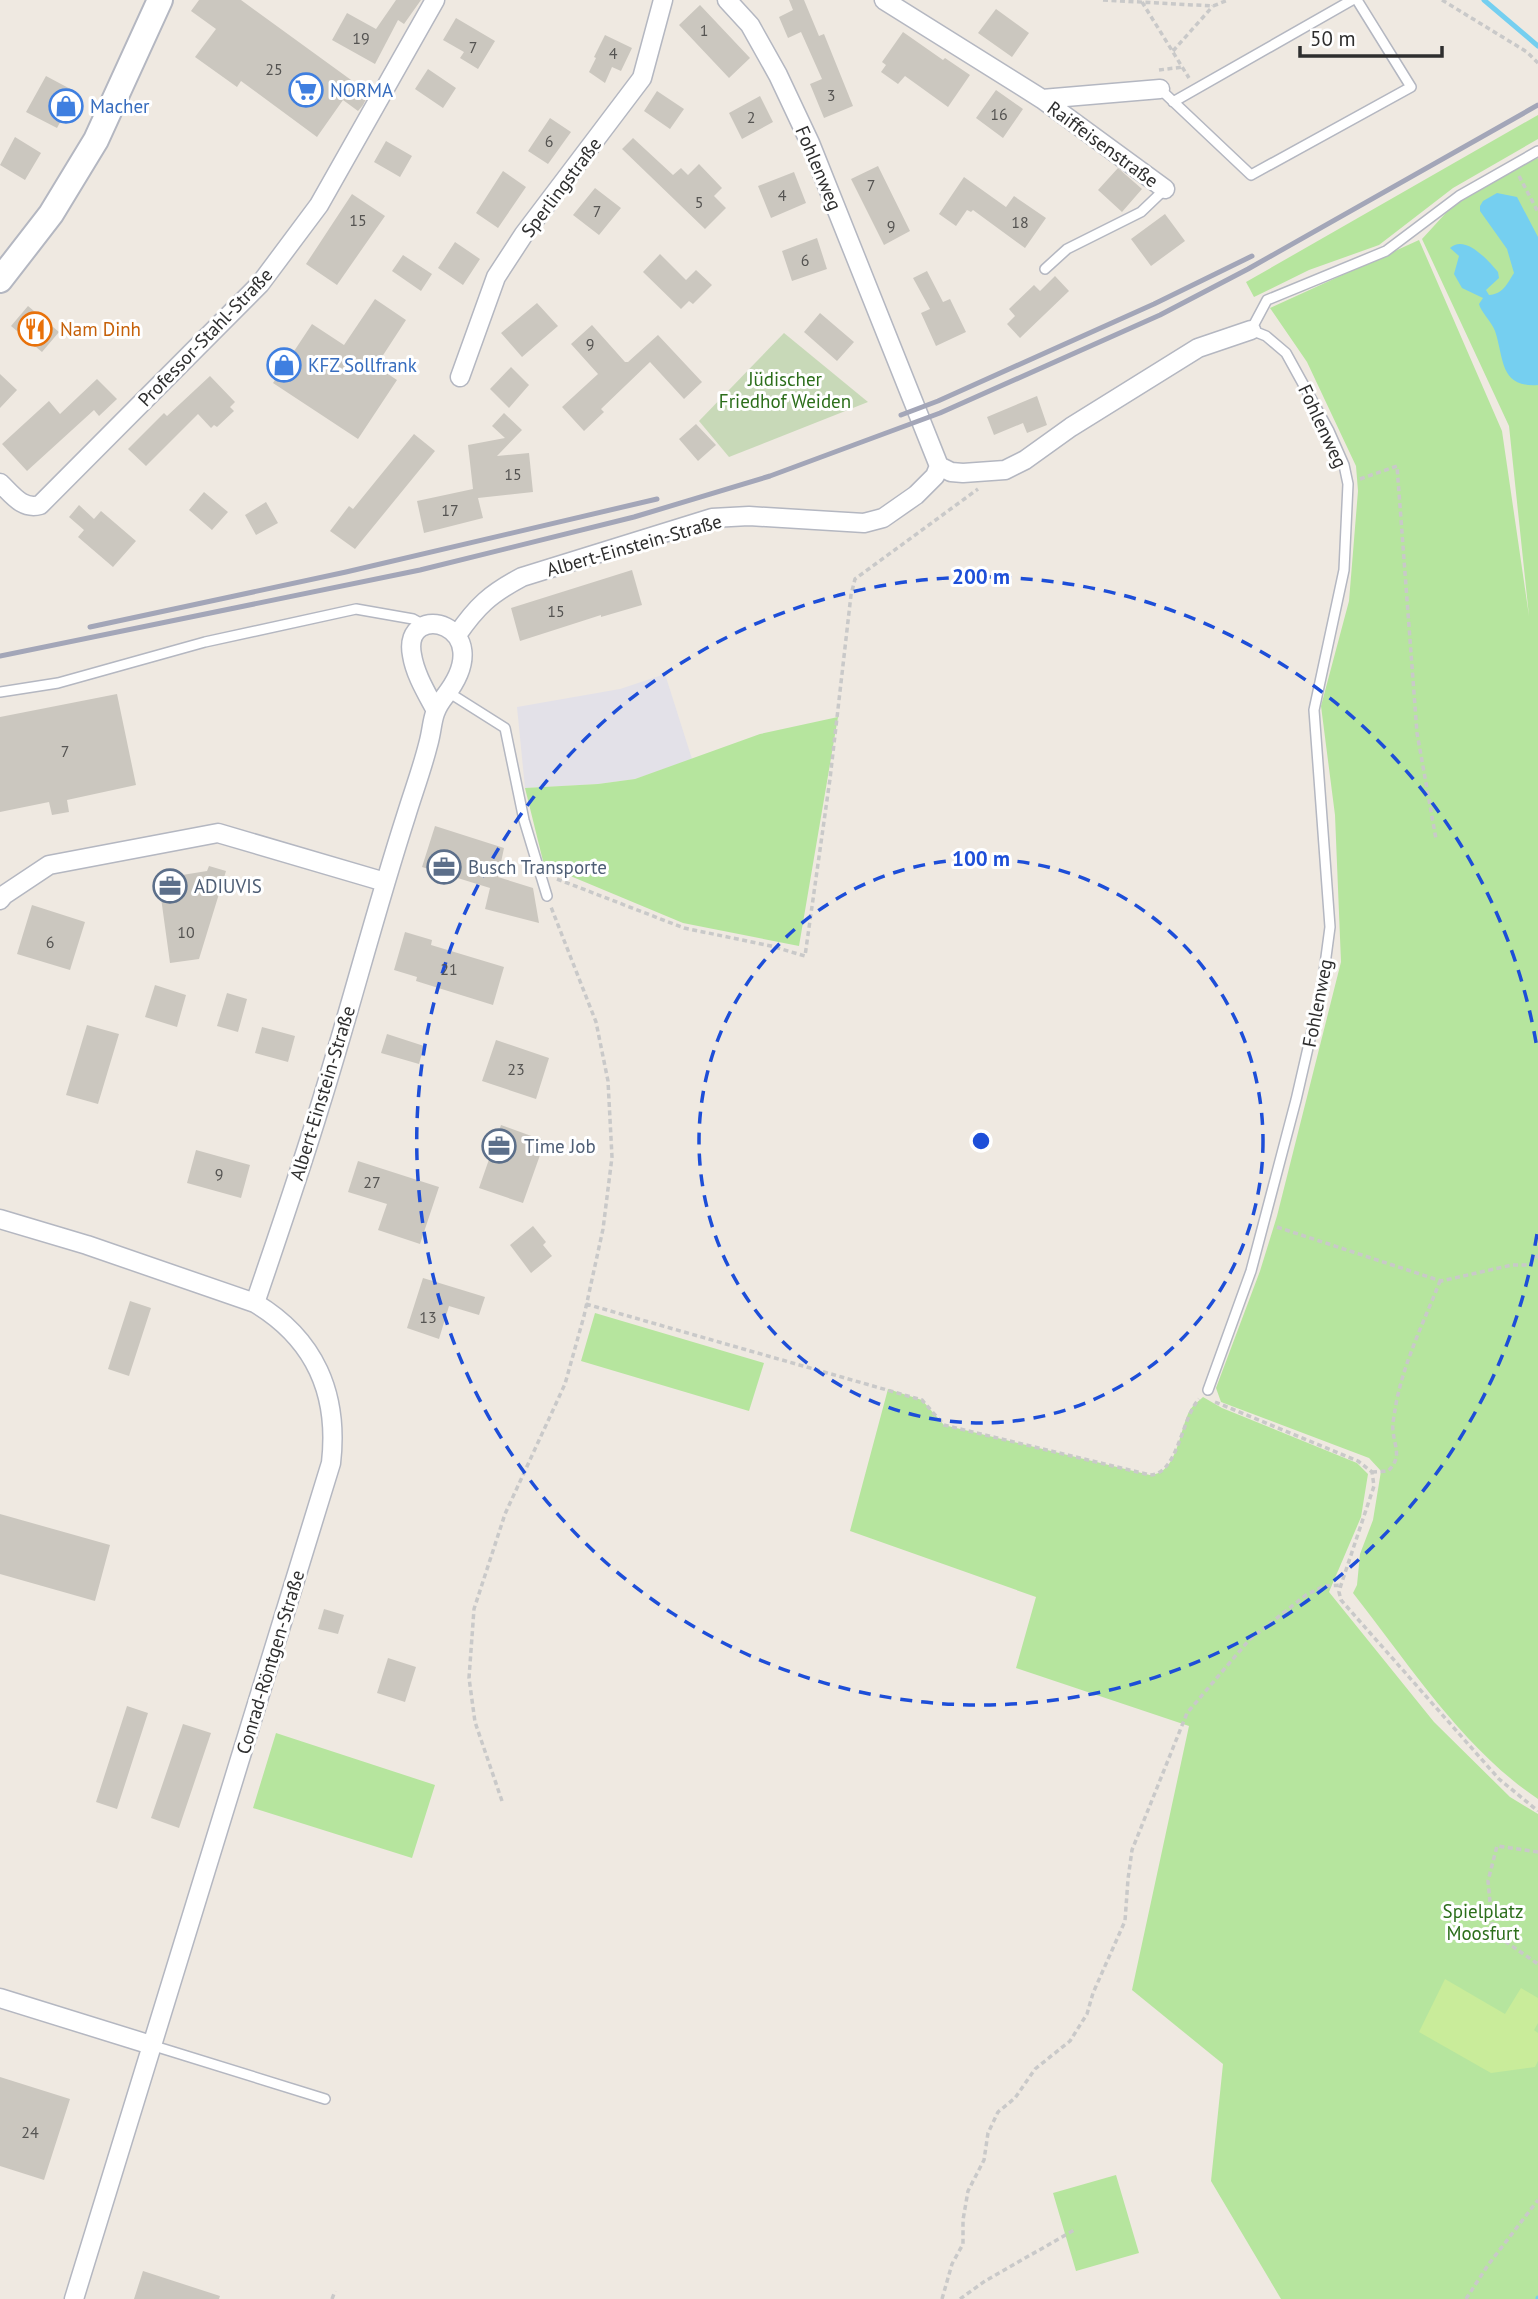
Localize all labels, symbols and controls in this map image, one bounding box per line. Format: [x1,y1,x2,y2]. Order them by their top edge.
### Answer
scale bar [1300,14,1442,58]
house number: 1 [700,20,708,40]
text: 50 m [1310,25,1356,52]
house number: 19 [352,28,370,48]
house number: 7 [469,37,477,57]
house number: 4 [609,43,618,63]
house number: 25 [265,59,283,79]
supermarket icon: NORMA [287,71,325,109]
place label: NORMA [330,78,393,102]
house number: 3 [827,85,835,105]
shop icon: Macher [47,87,85,125]
place label: Macher [90,94,150,118]
street label: Raiffeisenstraße [1043,96,1163,192]
house number: 16 [990,104,1008,124]
house number: 2 [747,107,755,127]
street label: Fohlenweg [790,122,848,214]
house number: 6 [545,131,553,151]
street label: Sperlingstraße [516,132,606,242]
house number: 7 [867,175,875,195]
house number: 4 [778,185,787,205]
house number: 5 [695,192,703,212]
house number: 7 [593,201,601,221]
house number: 15 [349,210,367,230]
house number: 18 [1011,212,1029,232]
house number: 9 [887,216,895,236]
house number: 6 [801,250,809,270]
street label: Professor-Stahl-Straße [133,263,277,411]
restaurant icon: Nam Dinh [16,310,54,348]
place label: Nam Dinh [60,317,141,341]
house number: 9 [586,334,594,354]
shop icon: KFZ Sollfrank [265,346,303,384]
place label: KFZ Sollfrank [308,353,417,377]
park label: Jüdischer Friedhof Weiden [719,367,851,413]
street label: Fohlenweg [1293,380,1353,472]
house number: 15 [504,464,522,484]
house number: 17 [441,500,459,520]
street label: Albert-Einstein-Straße [543,508,725,582]
text: 200 m [952,563,1010,590]
house number: 15 [547,601,565,621]
house number: 7 [61,741,69,761]
text: 100 m [952,845,1010,872]
office icon: Busch Transporte [425,848,463,886]
place label: Busch Transporte [468,855,607,879]
office icon: ADIUVIS [151,867,189,905]
place label: ADIUVIS [194,874,262,898]
house number: 10 [177,922,195,942]
house number: 6 [46,932,54,952]
street label: Fohlenweg [1297,957,1337,1049]
house number: 21 [440,959,458,979]
street label: Albert-Einstein-Straße [284,1003,360,1183]
house number: 23 [507,1059,525,1079]
office icon: Time Job [480,1127,518,1165]
centre of rings [969,1129,993,1153]
place label: Time Job [524,1134,596,1158]
house number: 9 [215,1164,223,1184]
house number: 27 [363,1172,381,1192]
house number: 13 [419,1307,437,1327]
street label: Conrad-Röntgen-Straße [231,1567,309,1757]
park label: Spielplatz Moosfurt [1443,1899,1523,1945]
house number: 24 [21,2122,39,2142]

